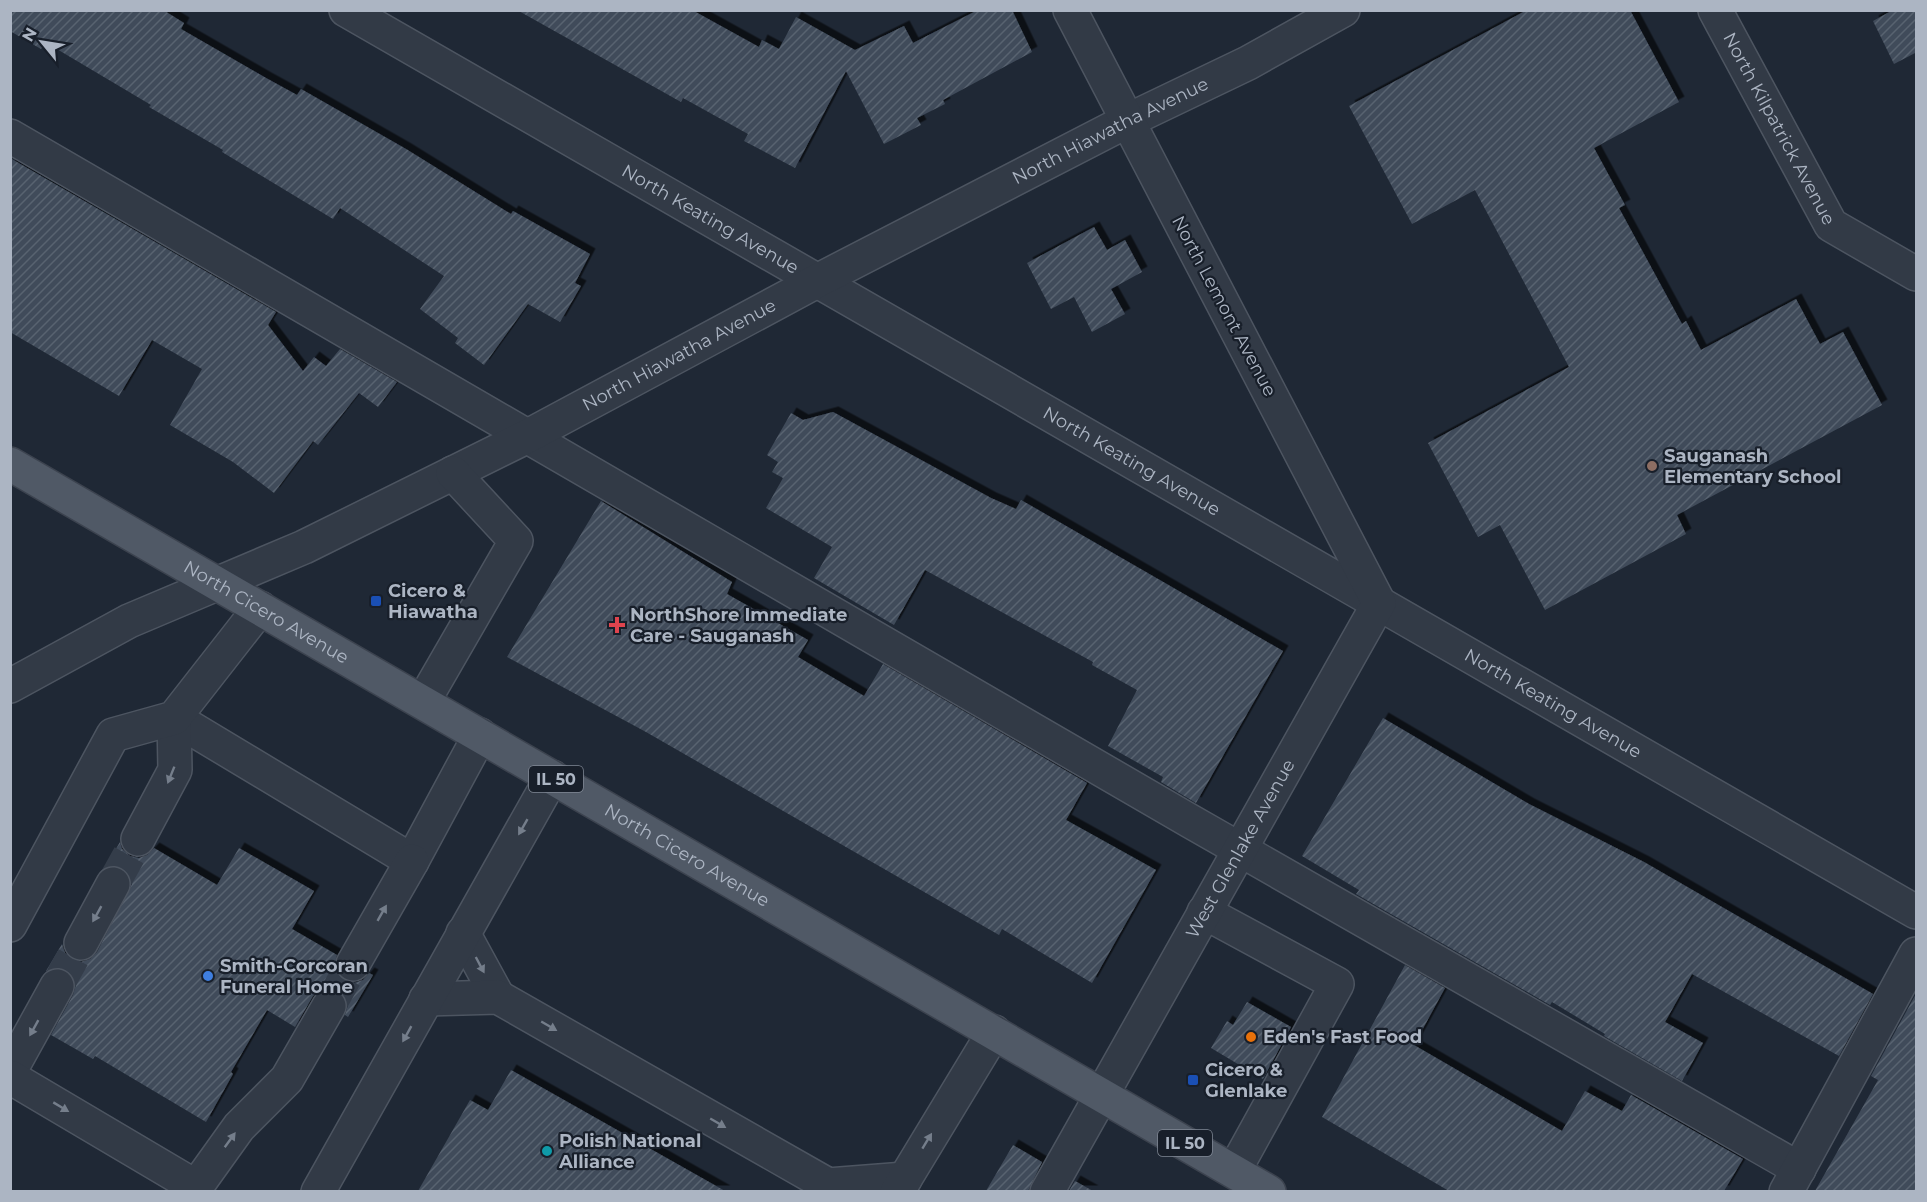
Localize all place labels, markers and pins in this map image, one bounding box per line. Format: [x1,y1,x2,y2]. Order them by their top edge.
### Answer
place label: Sauganash Elementary School [1664,445,1841,488]
marker: Sauganash Elementary School [1645,459,1659,473]
place label: Cicero & Hiawatha [388,580,478,623]
marker: Cicero & Hiawatha [369,594,383,608]
place label: NorthShore Immediate Care - Sauganash [630,604,847,647]
marker: NorthShore Immediate Care - Sauganash [608,616,626,634]
place label: Smith-Corcoran Funeral Home [220,955,368,998]
marker: Smith-Corcoran Funeral Home [201,969,215,983]
place label: Eden's Fast Food [1263,1026,1422,1048]
marker: Eden's Fast Food [1244,1030,1258,1044]
place label: Cicero & Glenlake [1205,1059,1287,1102]
marker: Cicero & Glenlake [1186,1073,1200,1087]
place label: Polish National Alliance [558,1130,701,1173]
marker: Polish National Alliance [540,1144,554,1158]

